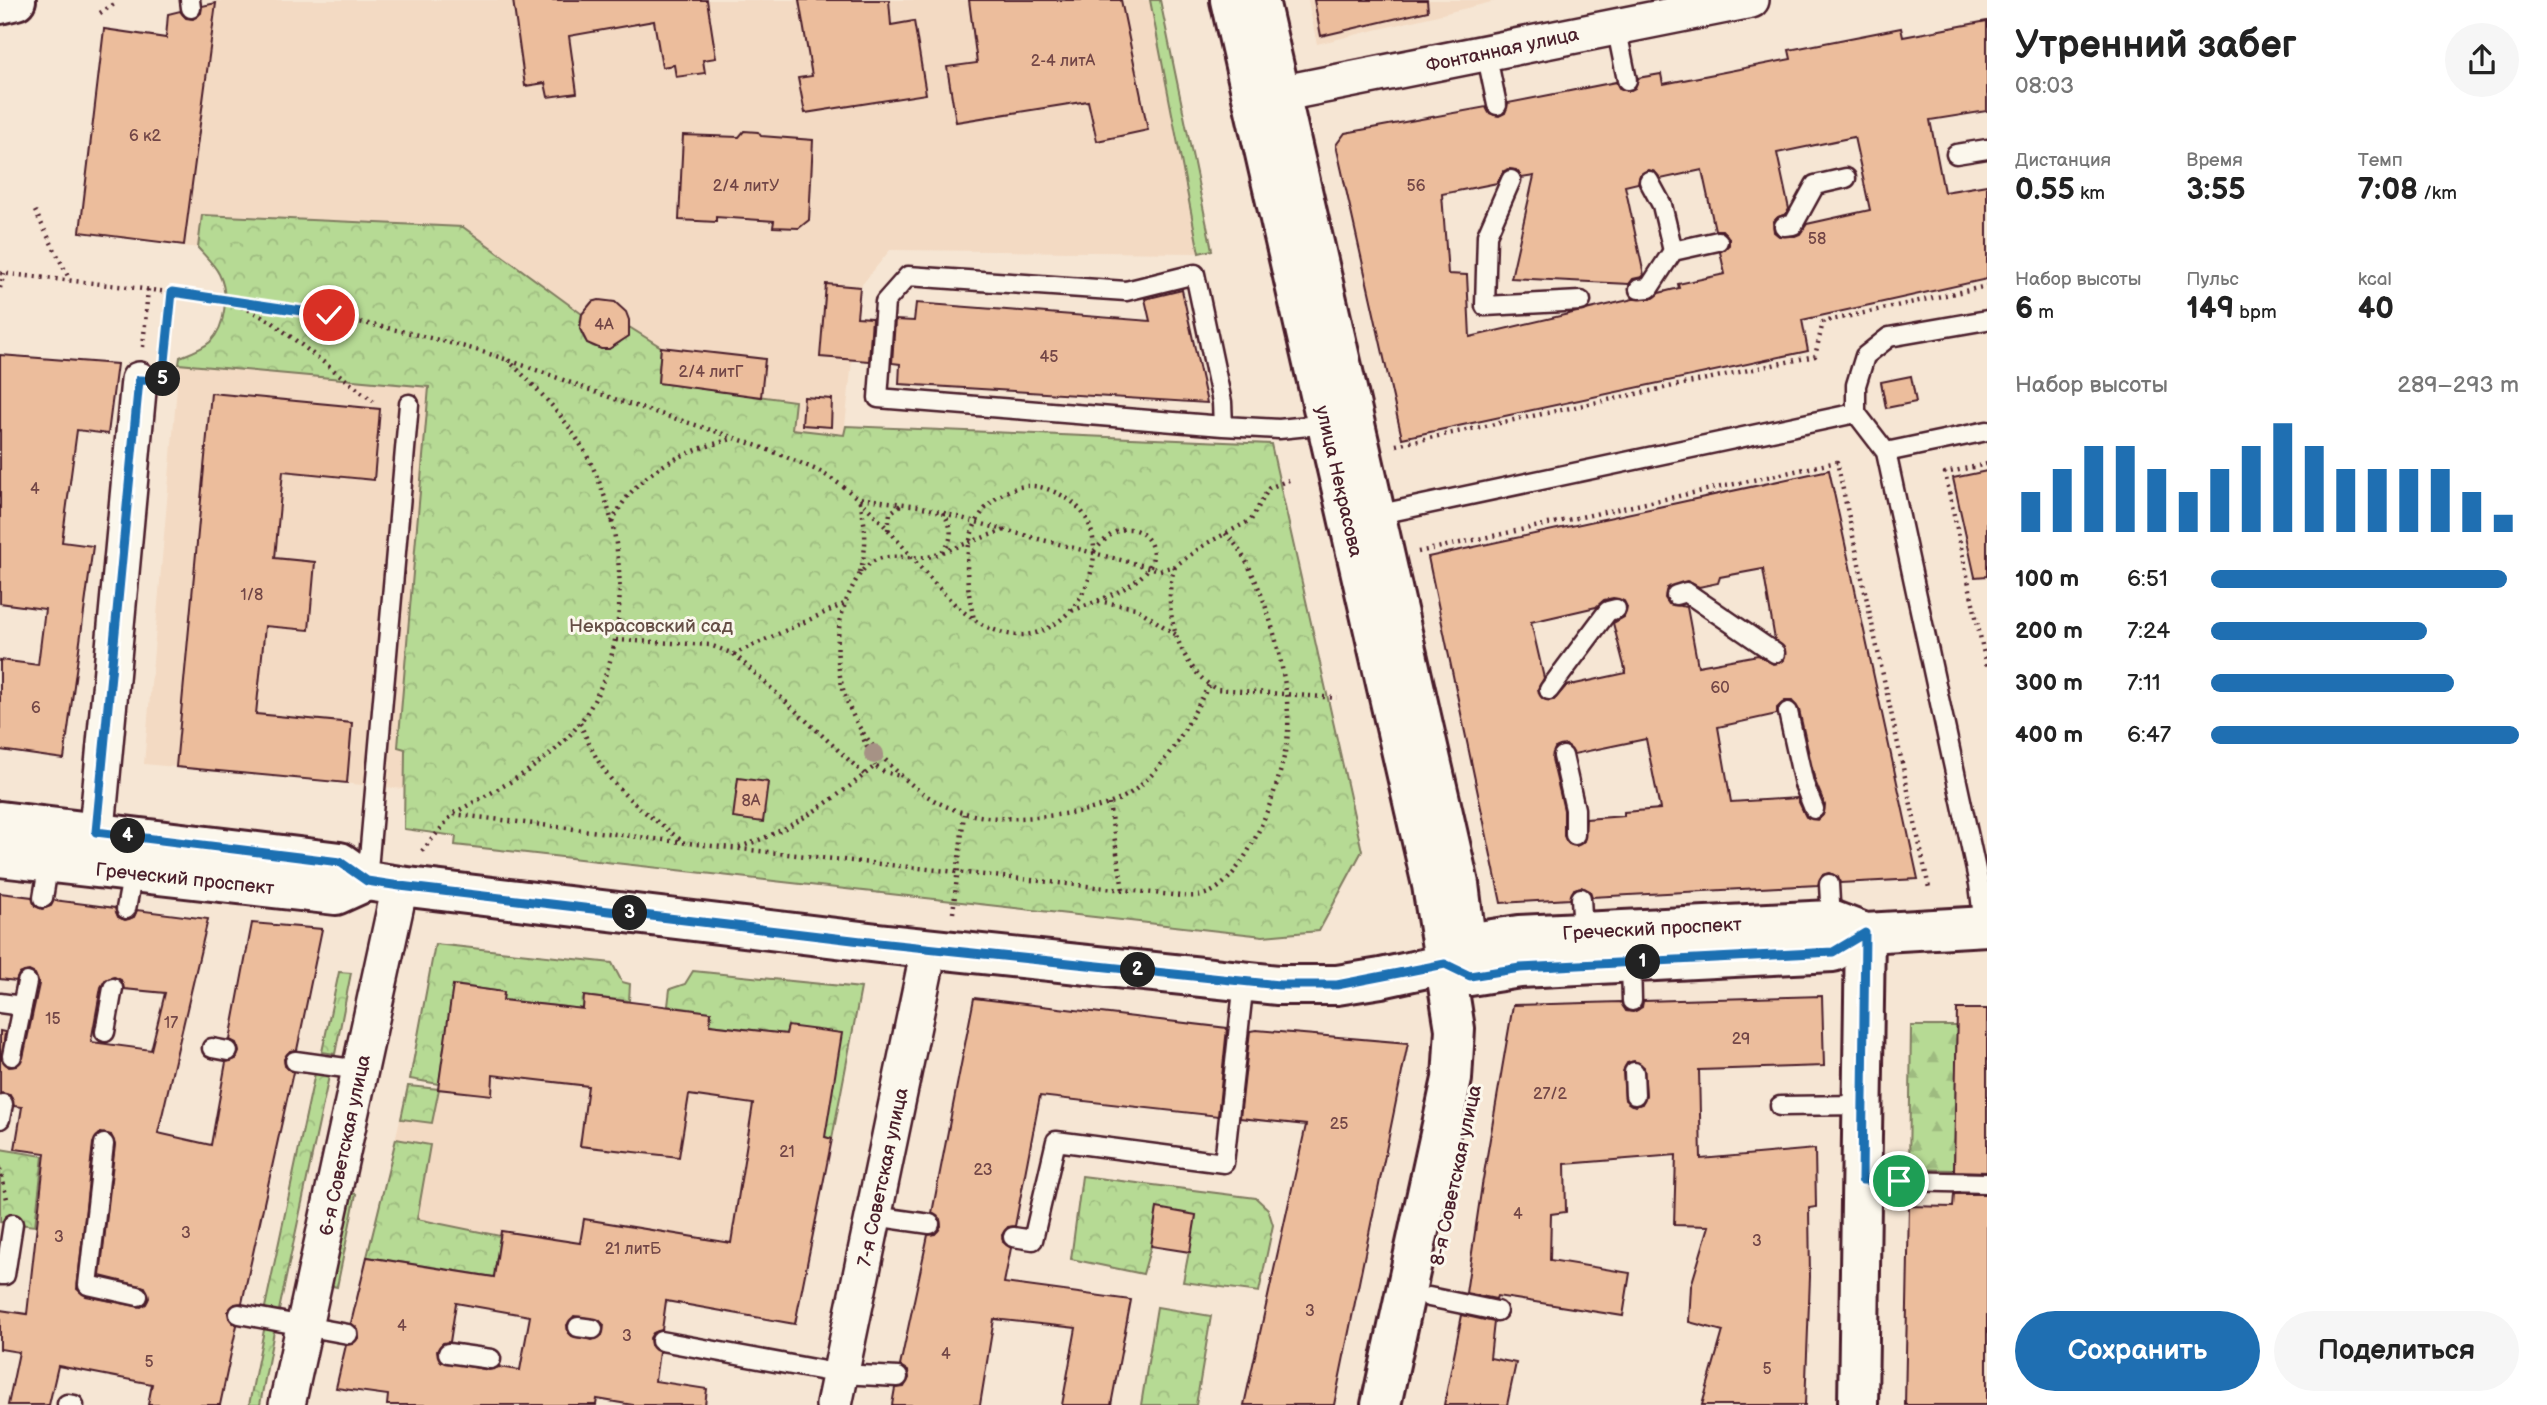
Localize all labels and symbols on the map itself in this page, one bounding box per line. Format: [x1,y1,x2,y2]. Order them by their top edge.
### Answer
street label: Фонтанная улица [1424,23,1581,78]
house number: 2-4 литА [1031,52,1096,71]
house number: 6 к2 [129,127,162,146]
house number: 2/4 литУ [713,177,779,196]
house number: 56 [1407,177,1426,196]
house number: 58 [1808,230,1826,249]
pin [299,285,359,345]
house number: 4А [594,316,614,335]
house number: 45 [1040,348,1058,367]
pin: 5 [146,362,180,396]
house number: 2/4 литГ [678,363,744,382]
street label: улица Некрасова [1310,403,1367,559]
house number: 4 [30,480,40,499]
house number: 1/8 [241,586,263,605]
park label: Некрасовский сад [569,615,733,638]
house number: 60 [1710,679,1730,698]
house number: 6 [31,699,41,718]
house number: 8А [741,792,761,811]
pin: 4 [110,818,146,854]
street label: Греческий проспект [94,859,276,900]
pin: 3 [612,895,648,930]
street label: Греческий проспект [1562,913,1743,946]
pin: 1 [1626,944,1660,979]
pin: 2 [1120,953,1156,988]
house number: 15 [45,1010,61,1029]
house number: 17 [164,1014,178,1033]
house number: 29 [1732,1030,1750,1049]
street label: 6-я Советская улица [315,1053,376,1238]
street label: 8-я Советская улица [1426,1083,1487,1268]
house number: 27/2 [1533,1085,1568,1104]
street label: 7-я Советская улица [853,1086,914,1269]
house number: 25 [1330,1115,1348,1134]
house number: 21 [779,1143,795,1162]
pin [1869,1151,1929,1211]
house number: 23 [974,1161,993,1180]
house number: 4 [1513,1205,1523,1224]
house number: 3 [181,1224,191,1243]
house number: 3 [54,1228,64,1247]
house number: 3 [1752,1232,1762,1251]
house number: 21 литБ [605,1240,662,1259]
house number: 3 [1305,1302,1315,1321]
house number: 4 [397,1317,407,1336]
house number: 3 [622,1327,632,1346]
house number: 4 [941,1345,951,1364]
house number: 5 [144,1353,154,1372]
house number: 5 [1762,1360,1772,1379]

